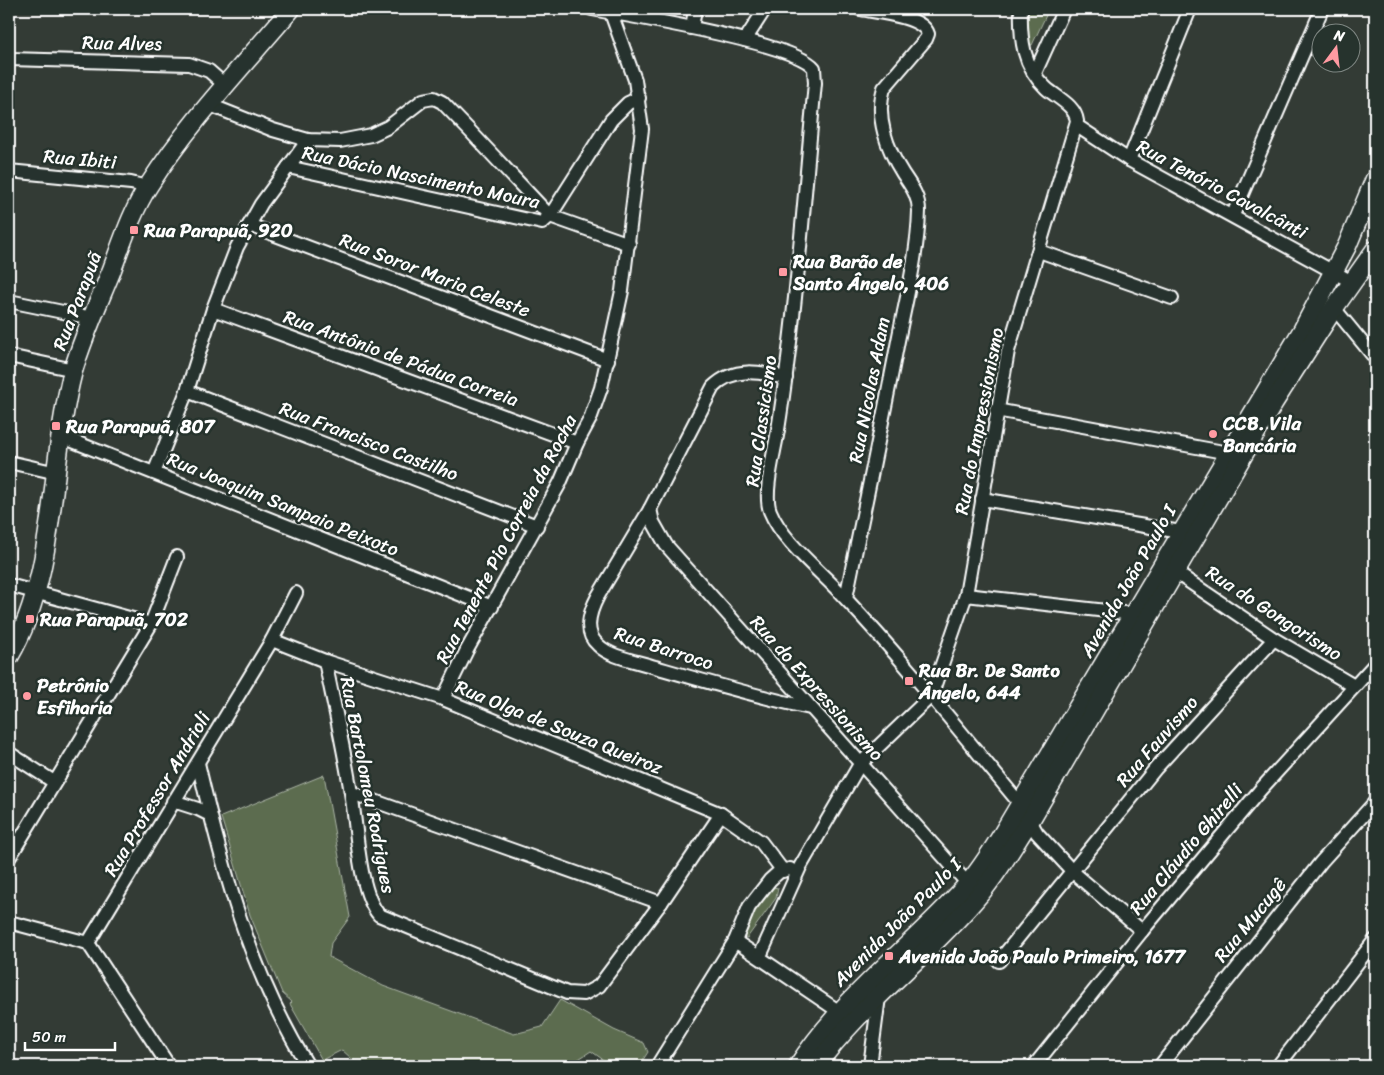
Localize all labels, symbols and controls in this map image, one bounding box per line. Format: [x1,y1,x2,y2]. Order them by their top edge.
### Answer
north arrow [1312,22,1362,72]
text: N [1330,22,1347,49]
street label: Rua Alves [82,26,162,60]
street label: Rua Tenório Cavalcânti [1131,130,1314,248]
street label: Rua Dácio Nascimento Moura [299,136,543,218]
street label: Rua Ibiti [42,139,119,179]
place label: Rua Parapuã, 920 [143,214,293,247]
street label: Rua Soror Maria Celeste [335,223,536,327]
marker: Rua Parapuã, 920 [128,224,140,236]
place label: Rua Barão de Santo Ângelo, 406 [792,245,949,300]
street label: Rua Parapuã [43,246,111,355]
marker: Rua Barão de Santo Ângelo, 406 [777,266,789,278]
street label: Rua Antônio de Pádua Correia [279,300,524,416]
street label: Rua Nicolas Adam [839,314,899,466]
street label: Rua do Impressionismo [945,324,1013,517]
street label: Rua Classicismo [735,353,787,489]
street label: Rua Francisco Castilho [275,392,464,490]
place label: CCB. Vila Bancária [1222,407,1302,462]
street label: Rua Tenente Pio Correia da Rocha [426,408,586,670]
place label: Rua Parapuã, 807 [65,410,216,443]
marker: Rua Parapuã, 807 [50,420,62,432]
marker: CCB. Vila Bancária [1207,428,1219,440]
street label: Rua Joaquim Sampaio Peixoto [162,442,404,566]
street label: Avenida João Paulo I [1070,497,1186,665]
street label: Rua do Gongorismo [1199,556,1349,670]
place label: Rua Parapuã, 702 [39,603,188,636]
street label: Rua do Expressionismo [742,607,892,769]
marker: Rua Parapuã, 702 [24,613,36,625]
street label: Rua Barroco [610,617,718,680]
place label: Rua Br. De Santo Ângelo, 644 [918,654,1060,709]
place label: Petrônio Esfiharia [37,669,113,724]
street label: Rua Olga de Souza Queiroz [450,670,669,784]
street label: Rua Bartolomeu Rodrigues [331,674,405,896]
marker: Rua Br. De Santo Ângelo, 644 [903,675,915,687]
street label: Rua Fauvismo [1107,687,1207,795]
marker: Petrônio Esfiharia [21,690,33,702]
street label: Rua Professor Andrioli [95,704,220,883]
street label: Rua Cláudio Ghirelli [1121,775,1252,922]
street label: Avenida João Paulo I [824,848,971,995]
street label: Rua Mucugê [1205,870,1295,970]
place label: Avenida João Paulo Primeiro, 1677 [898,940,1187,973]
marker: Avenida João Paulo Primeiro, 1677 [883,950,895,962]
scale bar [25,1020,115,1052]
text: 50 m [32,1024,67,1050]

